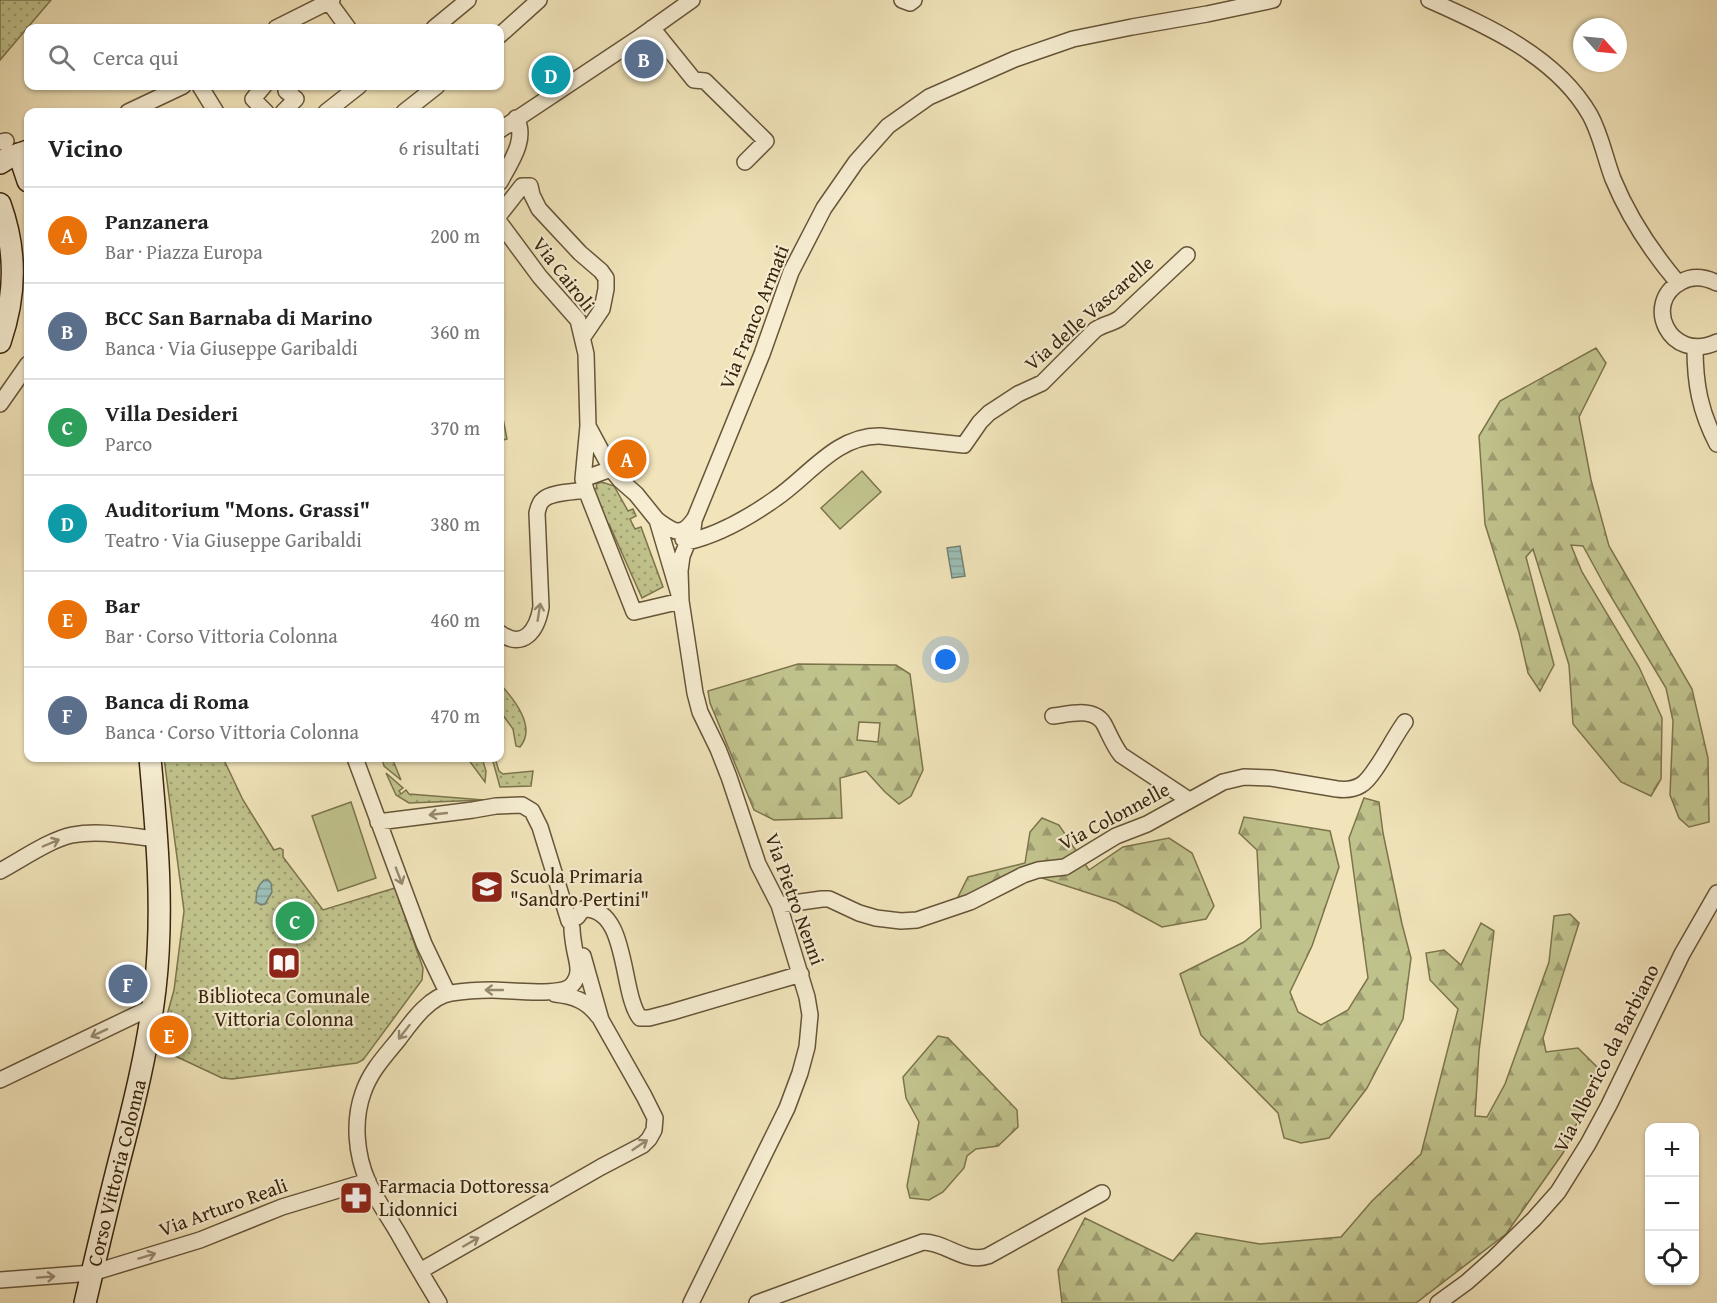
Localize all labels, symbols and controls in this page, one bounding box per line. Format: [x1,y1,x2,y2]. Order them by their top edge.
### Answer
north arrow [1573,18,1627,72]
search box [24,24,504,90]
pin: B [624,36,664,82]
icon: search [45,41,78,74]
text: Cerca qui [93,41,179,73]
pin: D [532,52,570,98]
text: Vicino [48,128,123,167]
text: 6 risultati [399,133,480,162]
text: Panzanera [105,205,209,237]
text: A [61,221,74,250]
text: 200 m [430,221,480,250]
street label: Via Cairoli [526,230,603,318]
text: Bar · Piazza Europa [105,237,263,266]
street label: Via Franco Armati [711,240,796,393]
street label: Via delle Vascarelle [1018,248,1160,377]
text: BCC San Barnaba di Marino [105,301,373,333]
text: B [61,317,74,346]
text: 360 m [430,317,480,346]
text: Banca · Via Giuseppe Garibaldi [105,333,358,362]
text: Villa Desideri [105,397,238,429]
text: C [62,413,73,442]
text: 370 m [430,413,480,442]
text: Parco [105,429,152,458]
pin: A [608,436,646,482]
text: Auditorium "Mons. Grassi" [105,493,370,525]
text: D [61,509,74,538]
text: 380 m [430,509,480,538]
text: Teatro · Via Giuseppe Garibaldi [105,525,362,554]
text: Bar [105,589,140,621]
one-way arrow [534,603,545,622]
text: E [62,605,73,634]
text: 460 m [430,605,480,634]
text: Bar · Corso Vittoria Colonna [105,621,338,650]
your location [931,645,960,674]
text: Banca di Roma [105,685,249,717]
text: F [62,701,73,730]
text: 470 m [430,701,480,730]
text: Banca · Corso Vittoria Colonna [105,717,359,746]
street label: Via Colonnelle [1053,774,1174,857]
one-way arrow [429,809,448,820]
street label: Via Pietro Nenni [758,829,833,969]
one-way arrow [42,837,60,849]
place label: Scuola Primaria "Sandro Pertini" [510,861,649,913]
one-way arrow [394,866,405,885]
school or university icon: Scuola Primaria "Sandro Pertini" [469,869,505,905]
pin: C [276,898,314,944]
library icon: Biblioteca Comunale Vittoria Colonna [266,945,302,981]
street label: Via Alberico da Barbiano [1545,959,1666,1157]
pin: F [108,962,148,1006]
place label: Biblioteca Comunale Vittoria Colonna [198,981,370,1033]
one-way arrow [484,985,504,996]
pin: E [150,1012,188,1058]
one-way arrow [398,1024,411,1040]
one-way arrow [91,1027,109,1039]
street label: Corso Vittoria Colonna [79,1076,153,1269]
map controls [1645,1123,1699,1285]
button: + [1645,1123,1699,1177]
one-way arrow [631,1139,648,1151]
street label: Via Arturo Reali [154,1170,292,1243]
place label: Farmacia Dottoressa Lidonnici [379,1171,550,1223]
button: − [1645,1177,1699,1231]
pharmacy icon: Farmacia Dottoressa Lidonnici [338,1180,374,1216]
button: locate [1645,1231,1699,1285]
one-way arrow [462,1236,479,1248]
one-way arrow [137,1250,156,1261]
one-way arrow [35,1271,55,1282]

